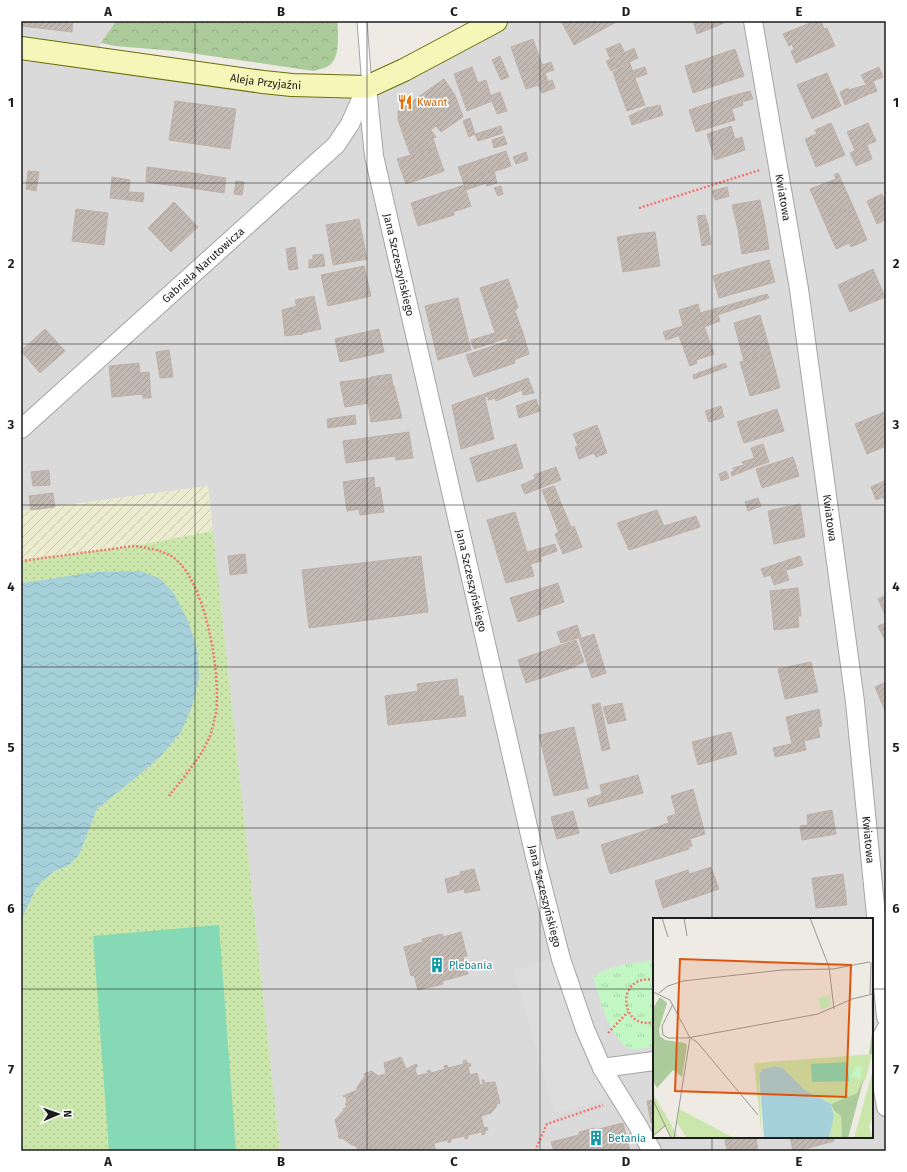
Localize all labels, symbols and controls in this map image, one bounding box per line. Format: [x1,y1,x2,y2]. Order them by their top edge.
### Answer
text: A [103,4,112,19]
text: B [277,4,285,19]
text: C [450,4,458,19]
text: D [622,4,631,19]
text: E [796,4,803,19]
street label: Aleja Przyjaźni [229,71,301,92]
restaurant icon: Kwant [396,93,414,111]
text: 1 [8,95,14,110]
text: 1 [893,95,899,110]
place label: Kwant [417,96,448,109]
street label: Kwiatowa [772,173,793,222]
street label: Jana Szczeszyńskiego [380,212,417,318]
street label: Gabriela Narutowicza [159,225,247,306]
text: 2 [8,256,15,271]
text: 2 [893,256,900,271]
text: 3 [7,417,15,432]
text: 3 [892,417,900,432]
street label: Kwiatowa [820,494,839,542]
street label: Jana Szczeszyńskiego [453,528,489,633]
text: 4 [7,579,15,594]
text: 4 [892,579,900,594]
text: 5 [8,740,15,755]
text: 5 [893,740,900,755]
street label: Kwiatowa [859,815,877,864]
street label: Jana Szczeszyńskiego [525,844,564,949]
text: 6 [7,901,15,916]
text: 6 [892,901,900,916]
inset map [653,918,873,1138]
building icon: Plebania [428,956,446,974]
place label: Plebania [449,959,492,972]
text: 7 [8,1062,14,1077]
text: 7 [893,1062,899,1077]
north arrow [38,1094,78,1134]
text: N [61,1110,74,1118]
building icon: Betania [587,1129,605,1147]
place label: Betania [608,1132,646,1145]
text: A [103,1154,112,1169]
text: B [277,1154,285,1169]
text: C [450,1154,458,1169]
text: D [622,1154,631,1169]
text: E [796,1154,803,1169]

